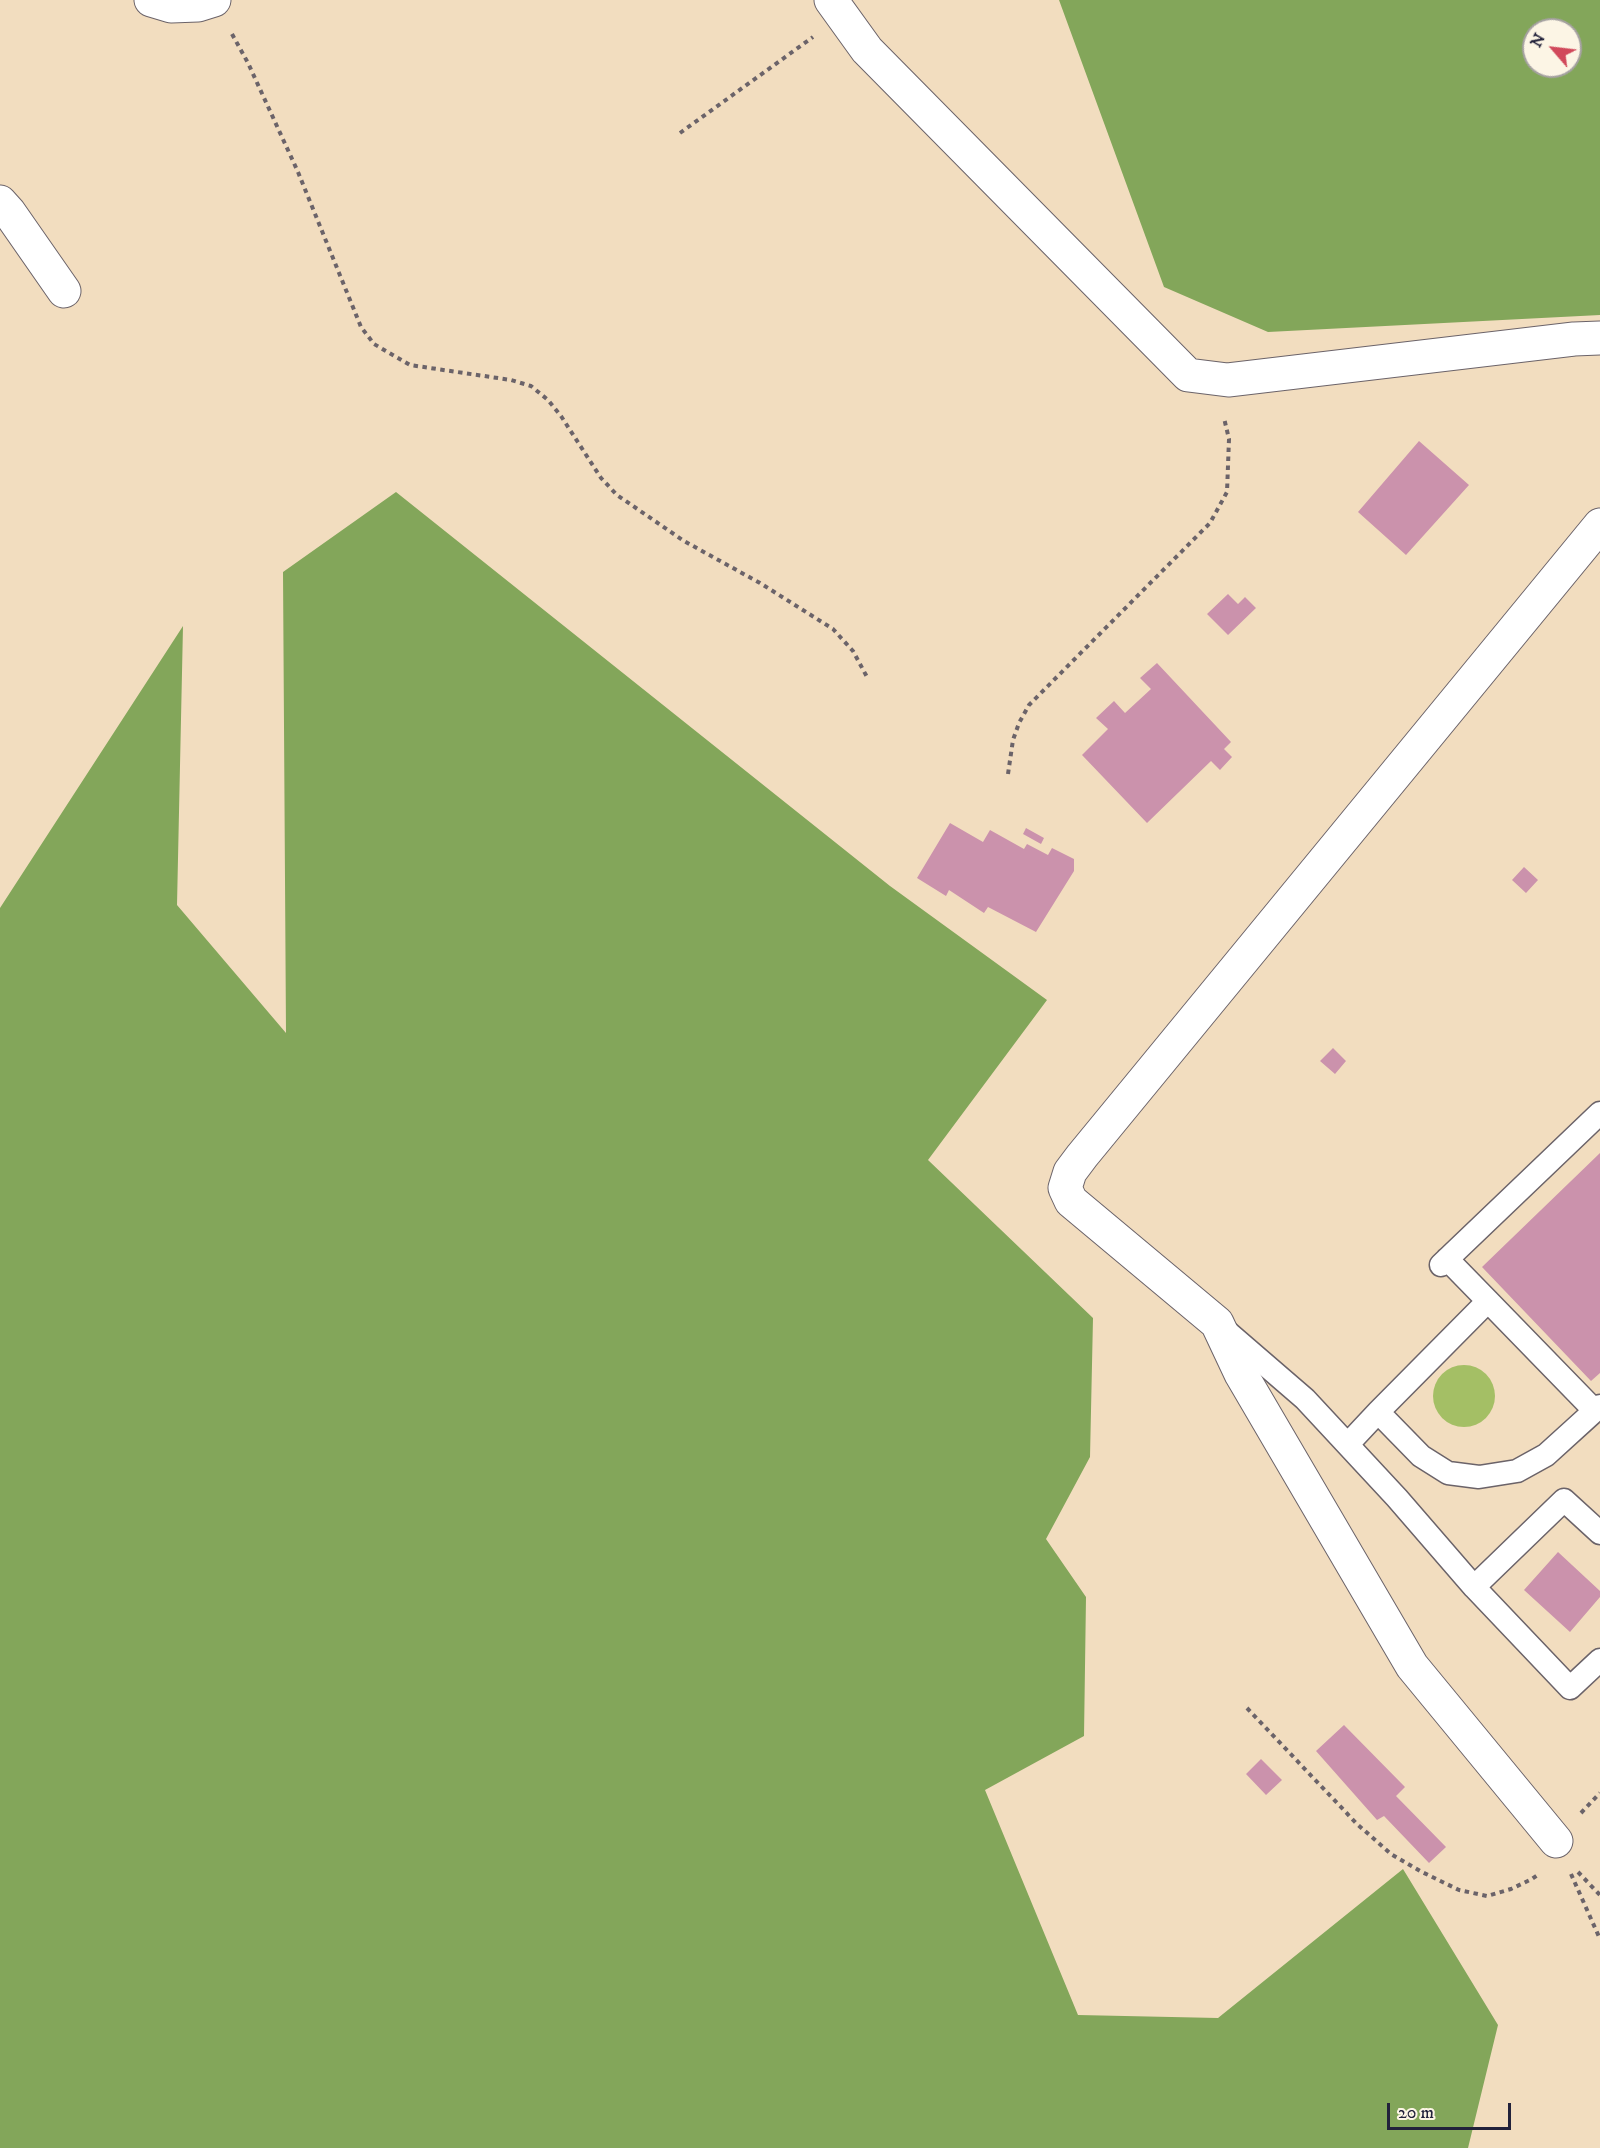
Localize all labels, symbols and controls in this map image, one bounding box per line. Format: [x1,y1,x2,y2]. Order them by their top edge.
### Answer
north arrow [1522,18,1582,78]
text: N [1526,30,1550,51]
scale bar [1390,2091,1514,2129]
text: 20 m [1398,2102,1434,2124]

